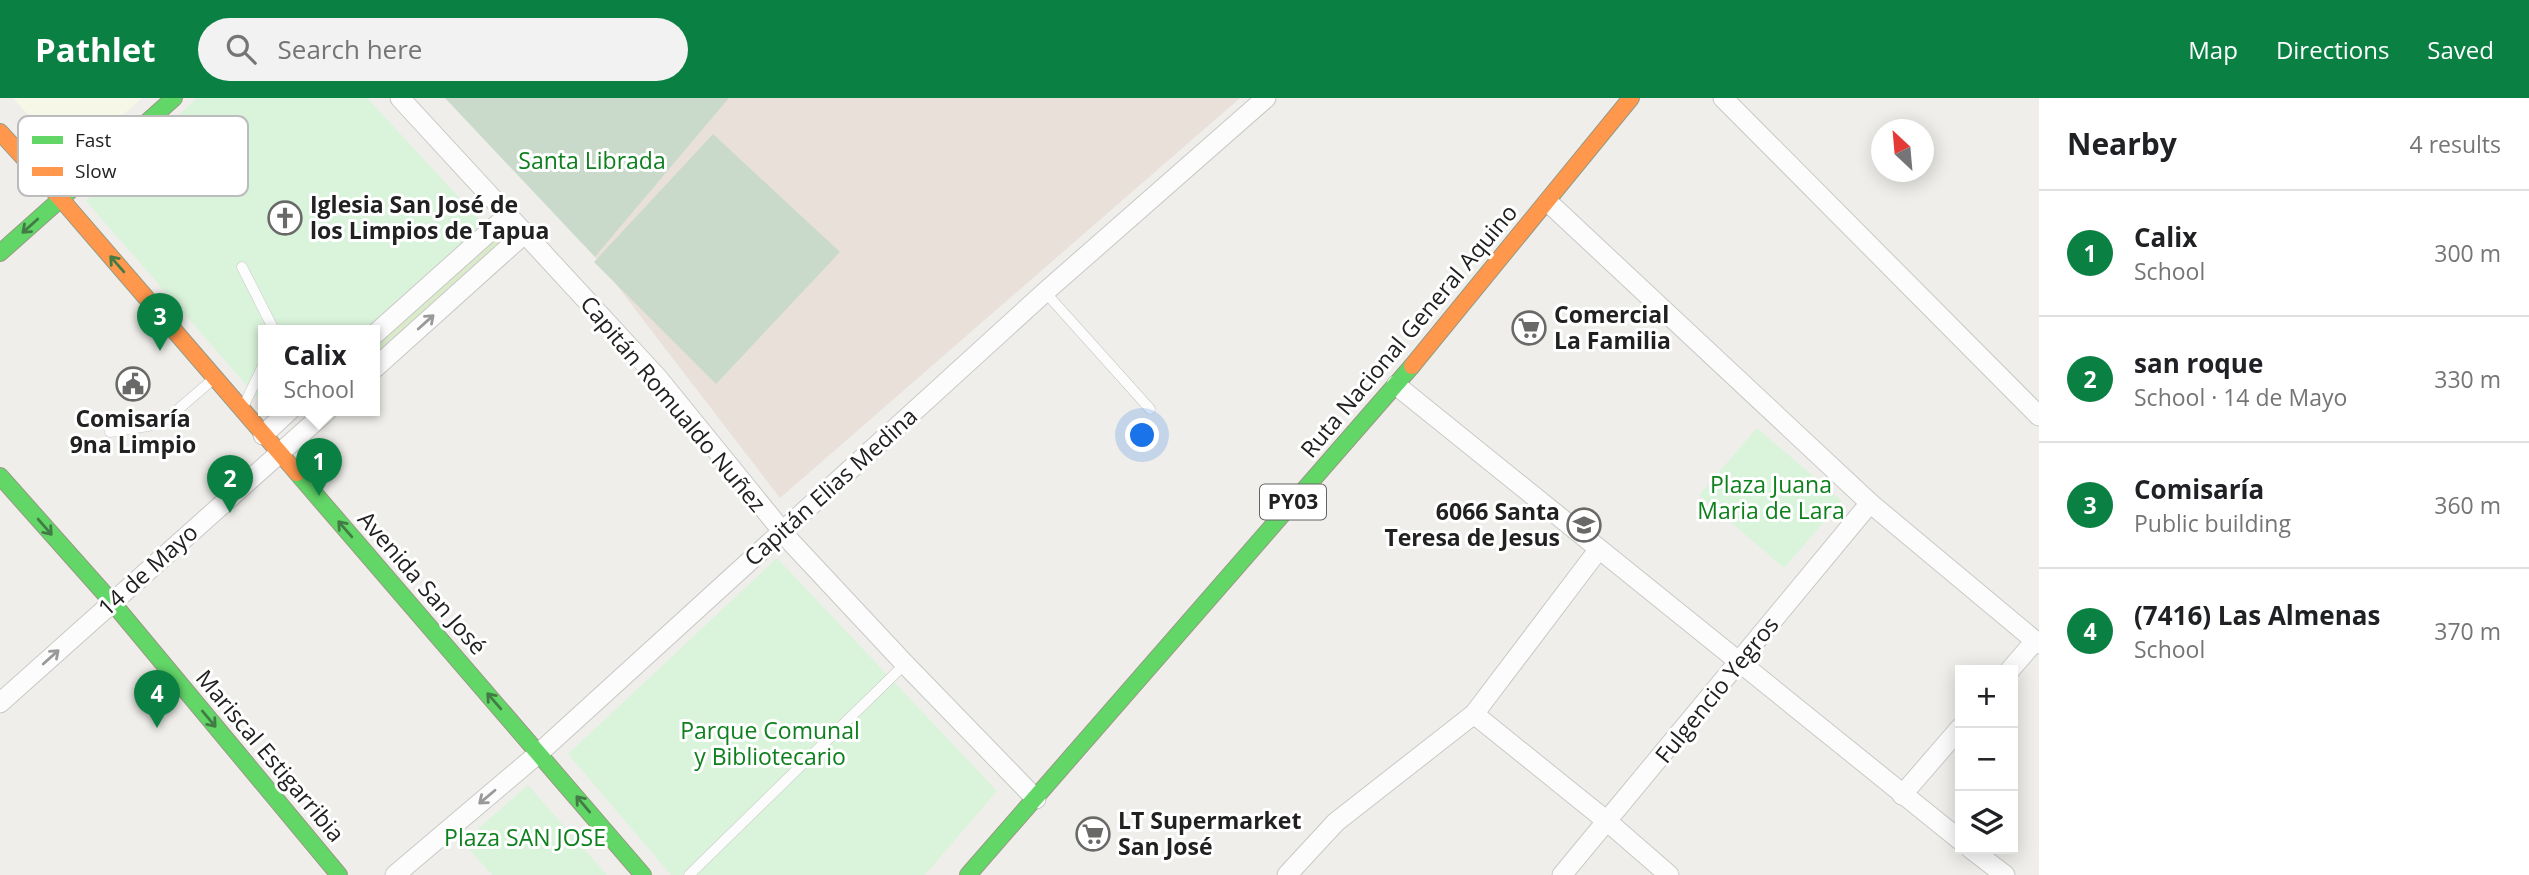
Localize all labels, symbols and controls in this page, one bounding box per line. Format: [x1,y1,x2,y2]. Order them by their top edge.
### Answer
search box [198,18,688,81]
text: Pathlet [35,27,156,72]
icon: search [222,30,260,68]
text: Search here [278,31,422,67]
text: Map [2188,33,2238,66]
text: Directions [2276,33,2389,66]
text: Saved [2427,33,2494,66]
legend [18,116,248,196]
north arrow [1871,119,1934,182]
text: Nearby [2067,123,2177,164]
text: Fast [75,127,111,153]
text: 4 results [2410,128,2501,160]
park label: Santa Librada [518,144,666,176]
text: Slow [75,158,117,184]
place label: Iglesia San José de los Limpios de Tapua [310,188,549,246]
street label: Ruta Nacional General Aquino [1293,197,1524,464]
church icon: Iglesia San José de los Limpios de Tapua [266,199,304,237]
one-way arrow [21,218,39,234]
text: Calix [2134,219,2197,255]
text: 1 [2083,237,2097,269]
text: 300 m [2434,237,2501,269]
text: School [2134,255,2205,287]
one-way arrow [109,256,125,274]
street label: Capitán Romualdo Nuñez [574,288,774,518]
pin: 3 [137,293,183,351]
place label: Comercial La Familia [1554,298,1671,356]
supermarket icon: Comercial La Familia [1510,309,1548,347]
one-way arrow [417,314,434,331]
popup [258,325,380,416]
text: Calix [283,337,347,373]
text: san roque [2134,345,2263,381]
text: 2 [2083,363,2097,395]
text: 330 m [2434,363,2501,395]
public building icon: Comisaría 9na Limpio [114,365,152,403]
text: School [283,373,355,405]
text: School · 14 de Mayo [2134,381,2347,413]
street label: Capitán Elias Medina [737,400,924,573]
place label: Comisaría 9na Limpio [70,402,196,460]
your location [1125,418,1159,452]
pin: 1 [296,438,342,496]
pin: 2 [207,455,253,513]
park label: Plaza Juana Maria de Lara [1697,468,1845,526]
text: Comisaría [2134,471,2264,507]
road number: PY03 [1260,484,1326,520]
text: 3 [2083,489,2097,521]
text: 360 m [2434,489,2501,521]
place label: 6066 Santa Teresa de Jesus [1384,495,1560,553]
street label: Avenida San José [351,504,494,661]
school or university icon: 6066 Santa Teresa de Jesus [1565,506,1603,544]
text: Public building [2134,507,2291,539]
street label: 14 de Mayo [91,516,204,623]
one-way arrow [37,518,53,536]
one-way arrow [337,521,353,539]
text: (7416) Las Almenas [2134,597,2380,633]
street label: Fulgencio Yegros [1647,609,1785,770]
text: 4 [2083,615,2097,647]
text: 370 m [2434,615,2501,647]
text: School [2134,633,2205,665]
one-way arrow [42,649,59,666]
street label: Mariscal Estigarribia [189,663,352,848]
map controls [1955,665,2018,854]
button: + [1955,665,2018,728]
pin: 4 [134,670,180,728]
one-way arrow [486,692,502,710]
one-way arrow [201,709,217,727]
park label: Parque Comunal y Bibliotecario [680,714,860,772]
button: − [1955,728,2018,791]
one-way arrow [479,789,497,805]
button: layers [1955,791,2018,854]
one-way arrow [575,796,591,814]
place label: LT Supermarket San José [1118,804,1301,862]
supermarket icon: LT Supermarket San José [1074,815,1112,853]
park label: Plaza SAN JOSE [444,821,606,853]

